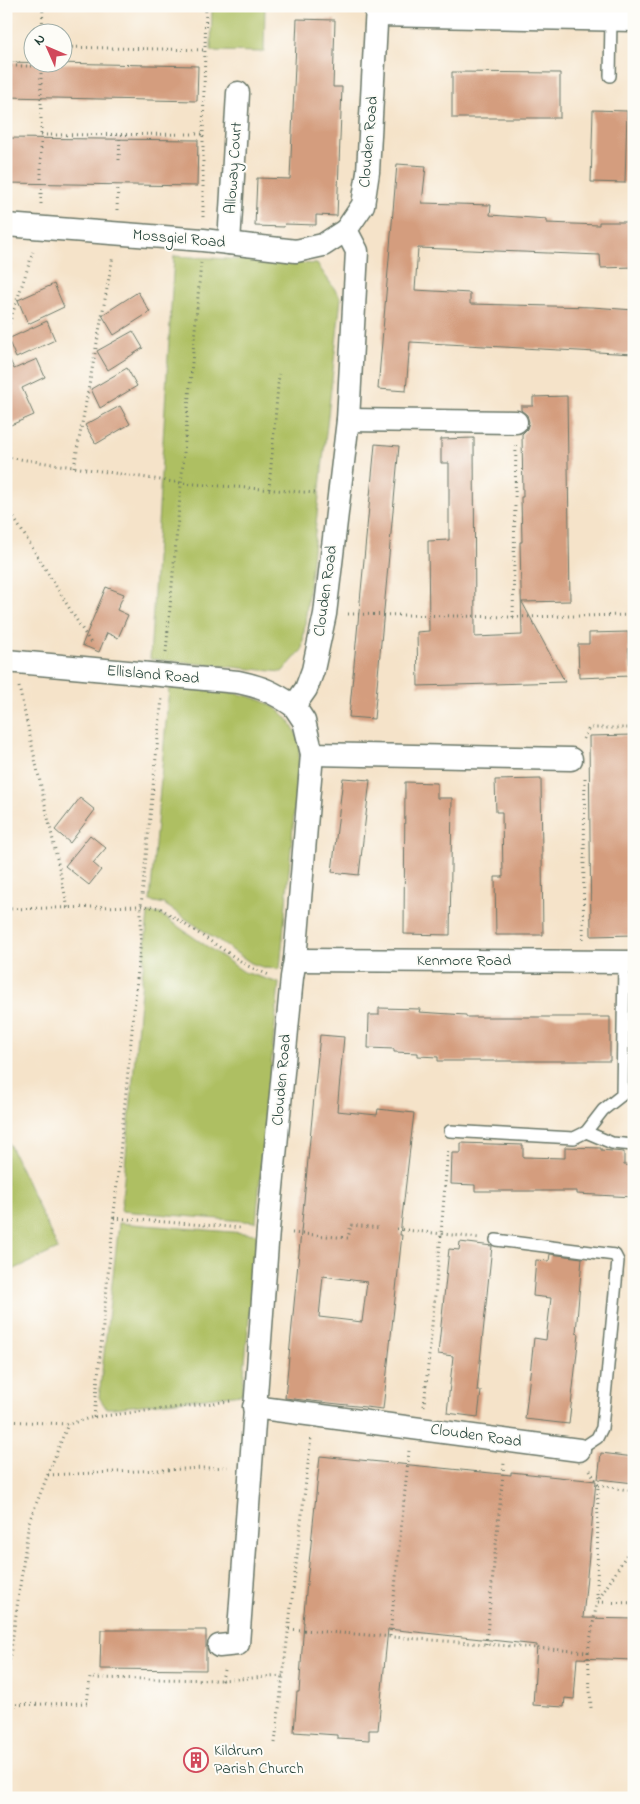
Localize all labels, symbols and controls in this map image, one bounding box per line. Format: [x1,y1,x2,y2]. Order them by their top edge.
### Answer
north arrow [22,22,72,72]
text: N [29,29,51,51]
street label: Clouden Road [353,95,385,189]
street label: Alloway Court [219,121,249,215]
street label: Mossgiel Road [132,223,226,255]
street label: Clouden Road [308,544,344,638]
street label: Ellisland Road [106,659,200,691]
street label: Kenmore Road [417,949,511,973]
street label: Clouden Road [266,1033,298,1127]
street label: Clouden Road [429,1418,523,1454]
place label: Kildrum Parish Church [214,1739,304,1781]
building icon: Kildrum Parish Church [183,1747,209,1773]

